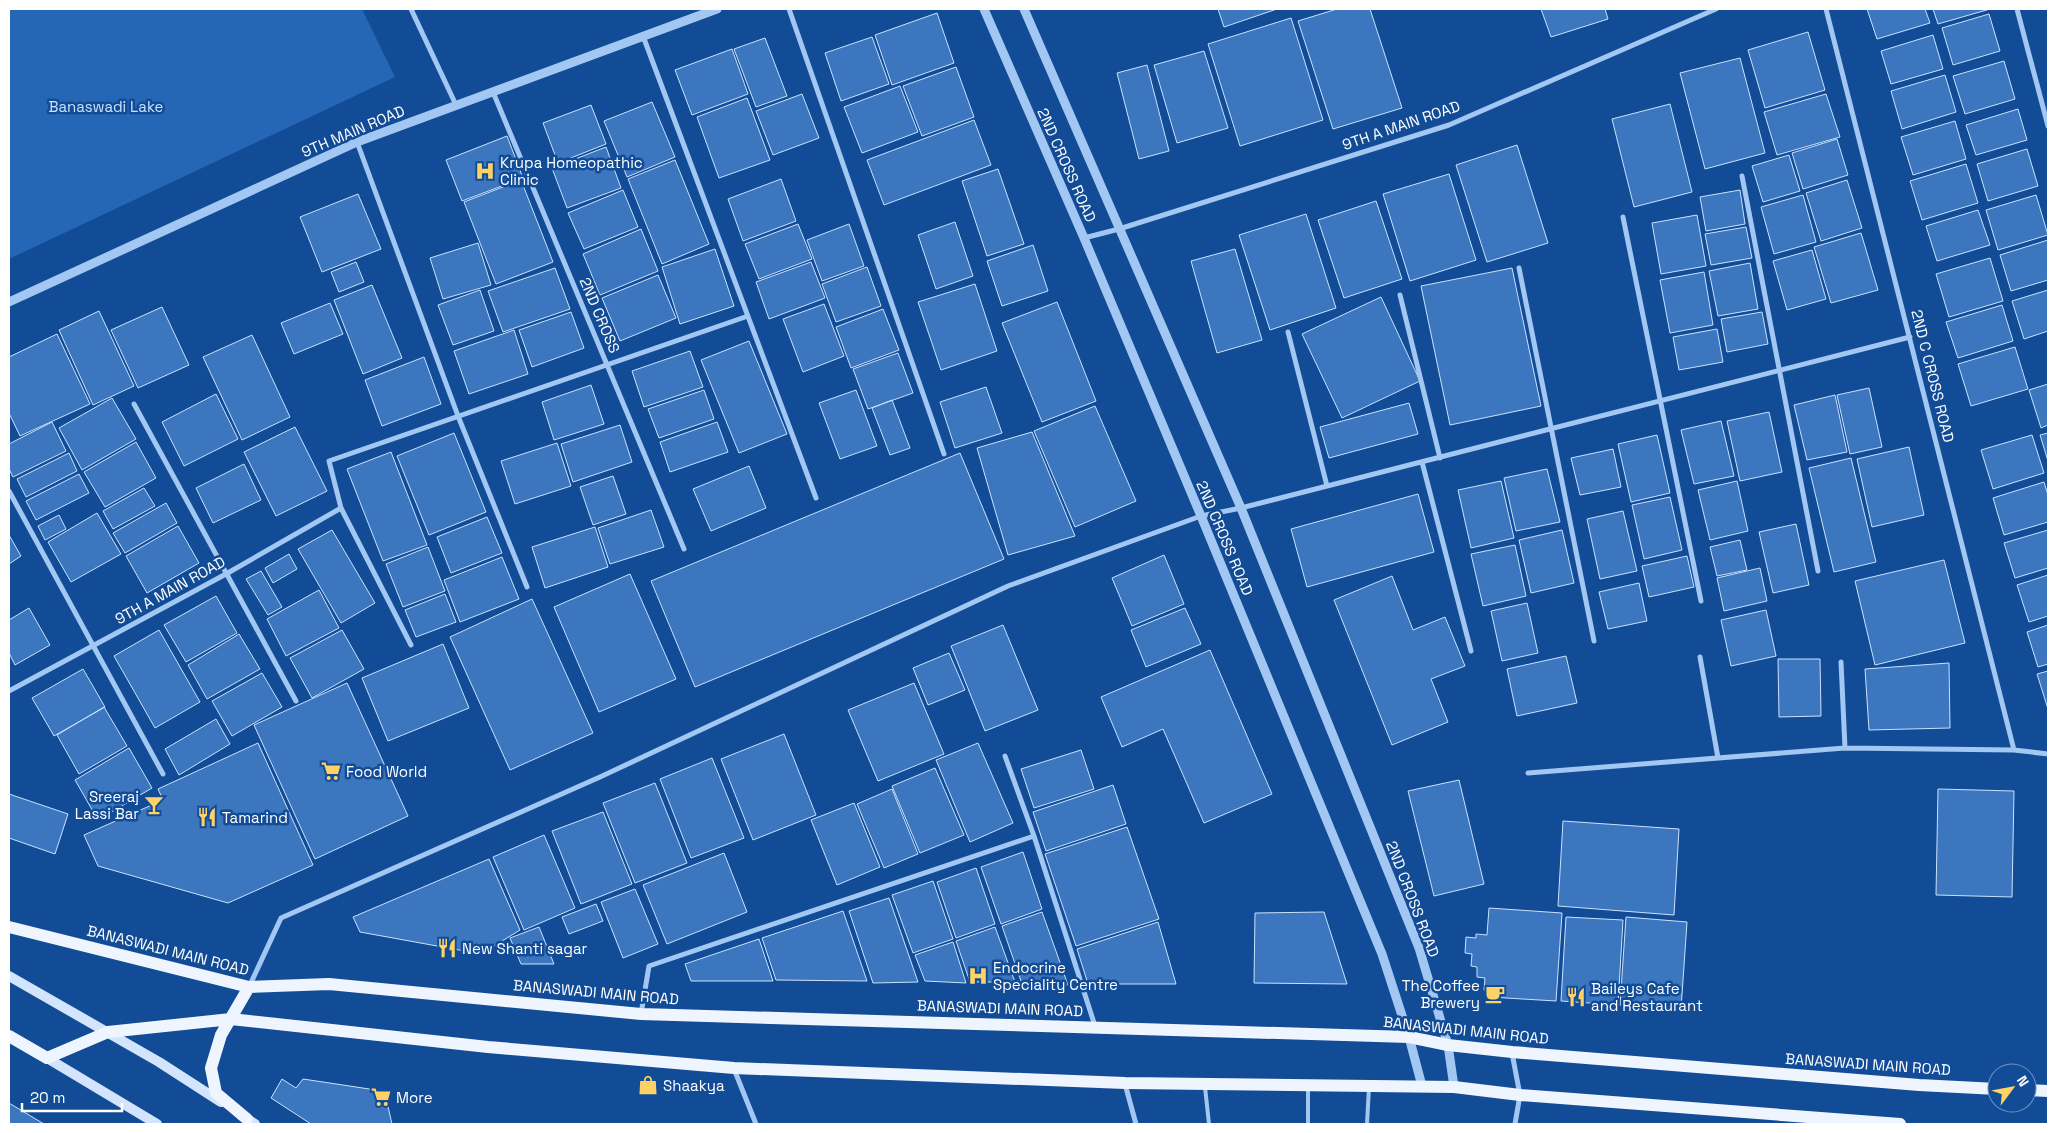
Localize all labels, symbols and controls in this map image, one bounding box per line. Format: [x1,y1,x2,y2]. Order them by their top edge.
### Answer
street label: 9TH A MAIN ROAD [1340,96,1462,154]
park label: Banaswadi Lake [49,97,164,116]
street label: 9TH MAIN ROAD [298,101,408,161]
street label: 2ND CROSS ROAD [1033,105,1101,225]
place label: Krupa Homeopathic Clinic [500,153,643,189]
hospital icon: Krupa Homeopathic Clinic [474,160,496,182]
street label: 2ND CROSS [576,274,624,356]
street label: 2ND C CROSS ROAD [1907,308,1959,445]
street label: 2ND CROSS ROAD [1192,478,1258,598]
street label: 9TH A MAIN ROAD [111,552,229,628]
supermarket icon: Food World [320,760,342,782]
place label: Food World [346,762,427,781]
place label: Sreeraj Lassi Bar [75,787,139,823]
bar icon: Sreeraj Lassi Bar [143,794,165,816]
restaurant icon: Tamarind [196,806,218,828]
place label: Tamarind [222,808,288,827]
street label: 2ND CROSS ROAD [1382,838,1444,960]
street label: BANASWADI MAIN ROAD [85,921,251,979]
restaurant icon: New Shanti sagar [436,937,458,959]
place label: New Shanti sagar [462,939,588,958]
place label: Endocrine Speciality Centre [993,958,1118,994]
hospital icon: Endocrine Speciality Centre [967,965,989,987]
street label: BANASWADI MAIN ROAD [512,975,680,1009]
place label: The Coffee Brewery [1402,976,1480,1012]
place label: Baileys Cafe and Restaurant [1591,979,1703,1015]
cafe icon: The Coffee Brewery [1484,983,1506,1005]
restaurant icon: Baileys Cafe and Restaurant [1565,986,1587,1008]
street label: BANASWADI MAIN ROAD [917,996,1083,1020]
street label: BANASWADI MAIN ROAD [1382,1012,1550,1048]
street label: BANASWADI MAIN ROAD [1784,1049,1952,1079]
north arrow [1987,1063,2037,1113]
text: N [2013,1072,2033,1090]
shop icon: Shaakya [637,1074,659,1096]
place label: Shaakya [663,1076,725,1095]
scale bar [22,1080,122,1112]
supermarket icon: More [370,1086,392,1108]
text: 20 m [30,1088,65,1107]
place label: More [396,1088,433,1107]

